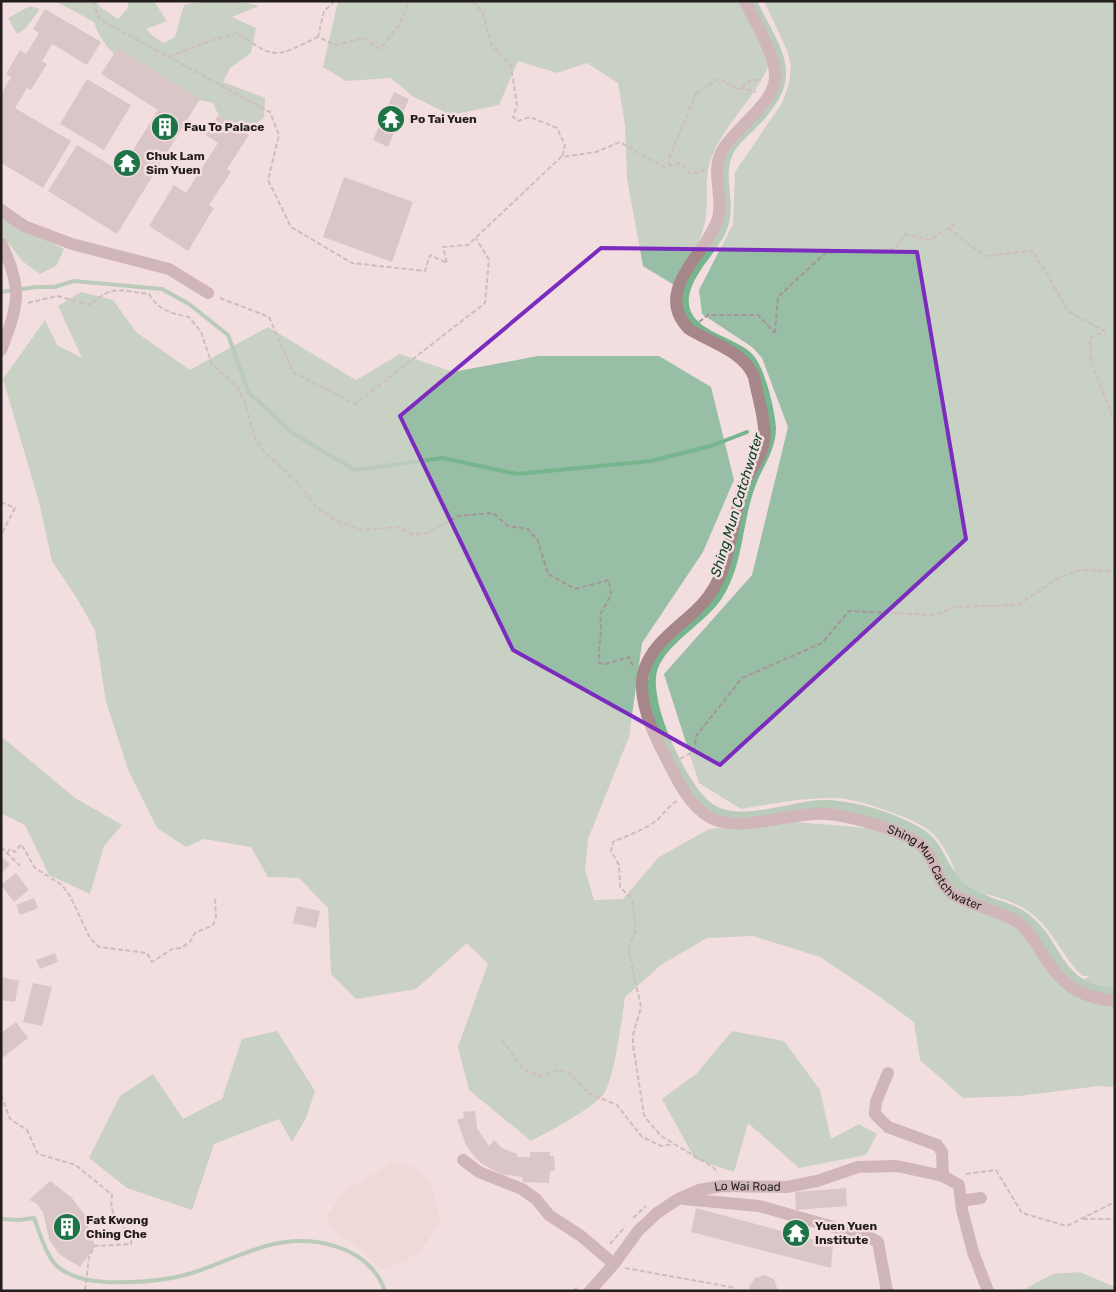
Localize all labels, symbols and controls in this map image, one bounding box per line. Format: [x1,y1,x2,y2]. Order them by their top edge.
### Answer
temple icon: Po Tai Yuen [376,104,406,134]
building icon: Fau To Palace [150,112,180,142]
place label: Po Tai Yuen [410,112,477,126]
place label: Fau To Palace [184,120,264,134]
temple icon: Chuk Lam Sim Yuen [112,148,142,178]
place label: Chuk Lam Sim Yuen [146,149,205,177]
water label: Shing Mun Catchwater [707,430,767,579]
street label: Shing Mun Catchwater [885,822,984,913]
street label: Lo Wai Road [713,1179,781,1194]
building icon: Fat Kwong Ching Che [52,1212,82,1242]
place label: Fat Kwong Ching Che [86,1213,148,1241]
temple icon: Yuen Yuen Institute [781,1218,811,1248]
place label: Yuen Yuen Institute [815,1219,877,1247]

